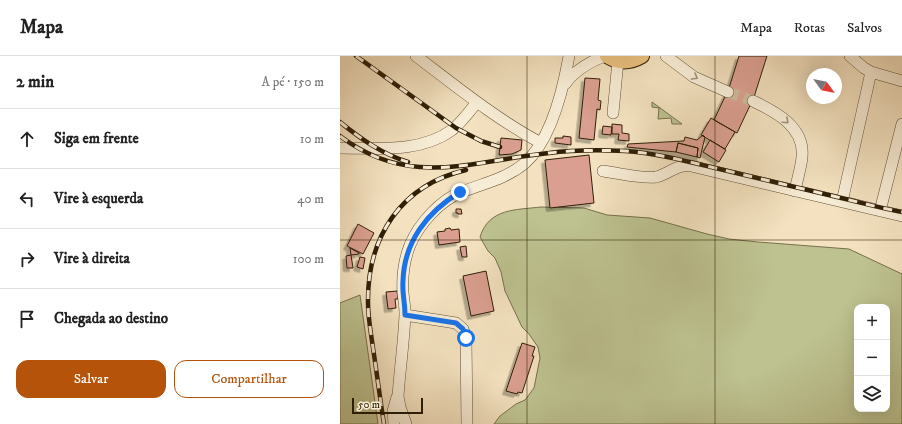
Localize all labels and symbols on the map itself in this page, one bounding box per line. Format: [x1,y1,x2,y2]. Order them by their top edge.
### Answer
north arrow [806,68,842,104]
one-way arrow [691,72,698,79]
one-way arrow [781,116,789,123]
route end [451,183,469,201]
route start [457,329,475,347]
scale bar [352,396,423,415]

